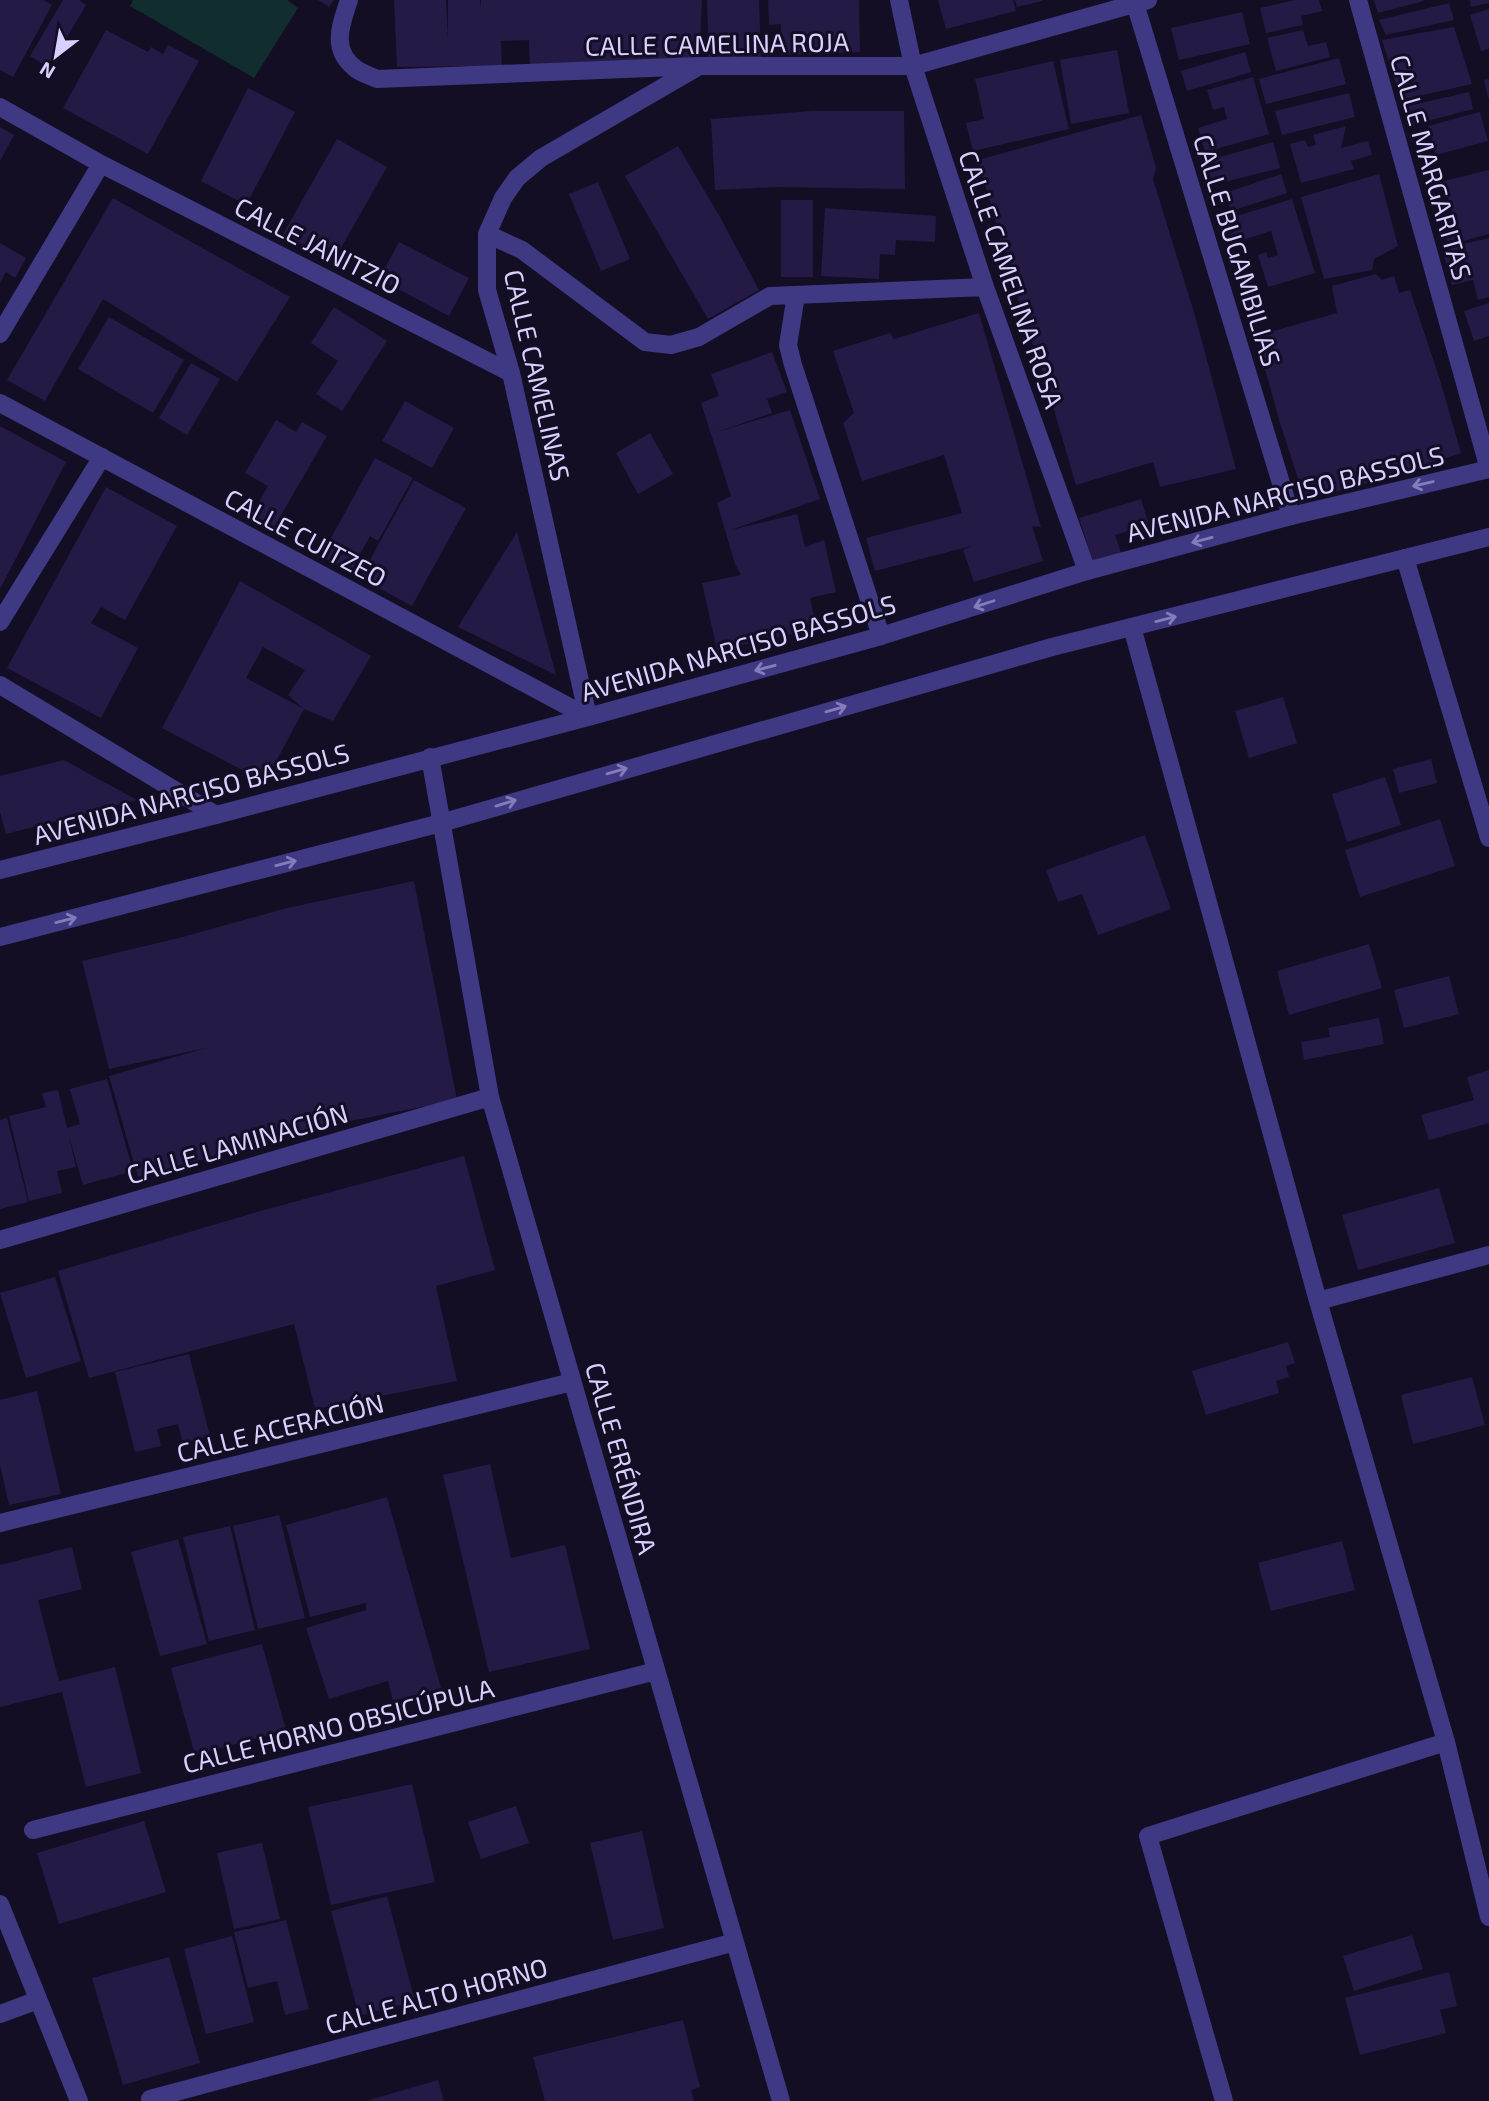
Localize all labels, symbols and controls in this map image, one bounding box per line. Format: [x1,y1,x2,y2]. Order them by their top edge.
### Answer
north arrow [21,21,91,91]
street label: CALLE CAMELINA ROJA [585,25,849,61]
street label: CALLE MARGARITAS [1385,51,1479,283]
text: N [35,58,59,84]
street label: CALLE BUGAMBILIAS [1188,130,1288,370]
street label: CALLE CAMELINA ROSA [953,146,1071,412]
street label: CALLE JANITZIO [230,190,406,300]
street label: CALLE CAMELINAS [499,266,577,484]
street label: AVENIDA NARCISO BASSOLS [1123,439,1447,547]
one-way arrow [1412,478,1435,492]
street label: CALLE CUITZEO [220,481,392,593]
one-way arrow [1191,534,1214,547]
street label: AVENIDA NARCISO BASSOLS [577,587,899,707]
one-way arrow [973,598,995,611]
one-way arrow [1154,612,1177,625]
one-way arrow [755,662,777,675]
one-way arrow [825,701,847,714]
street label: AVENIDA NARCISO BASSOLS [30,736,352,850]
one-way arrow [605,764,628,777]
one-way arrow [495,796,517,809]
one-way arrow [275,856,297,869]
one-way arrow [55,912,77,925]
street label: CALLE LAMINACIÓN [123,1097,351,1189]
street label: CALLE ERÉNDIRA [580,1359,664,1557]
street label: CALLE ACERACIÓN [173,1386,387,1468]
street label: CALLE HORNO OBSICÚPULA [179,1671,497,1779]
street label: CALLE ALTO HORNO [322,1950,550,2040]

